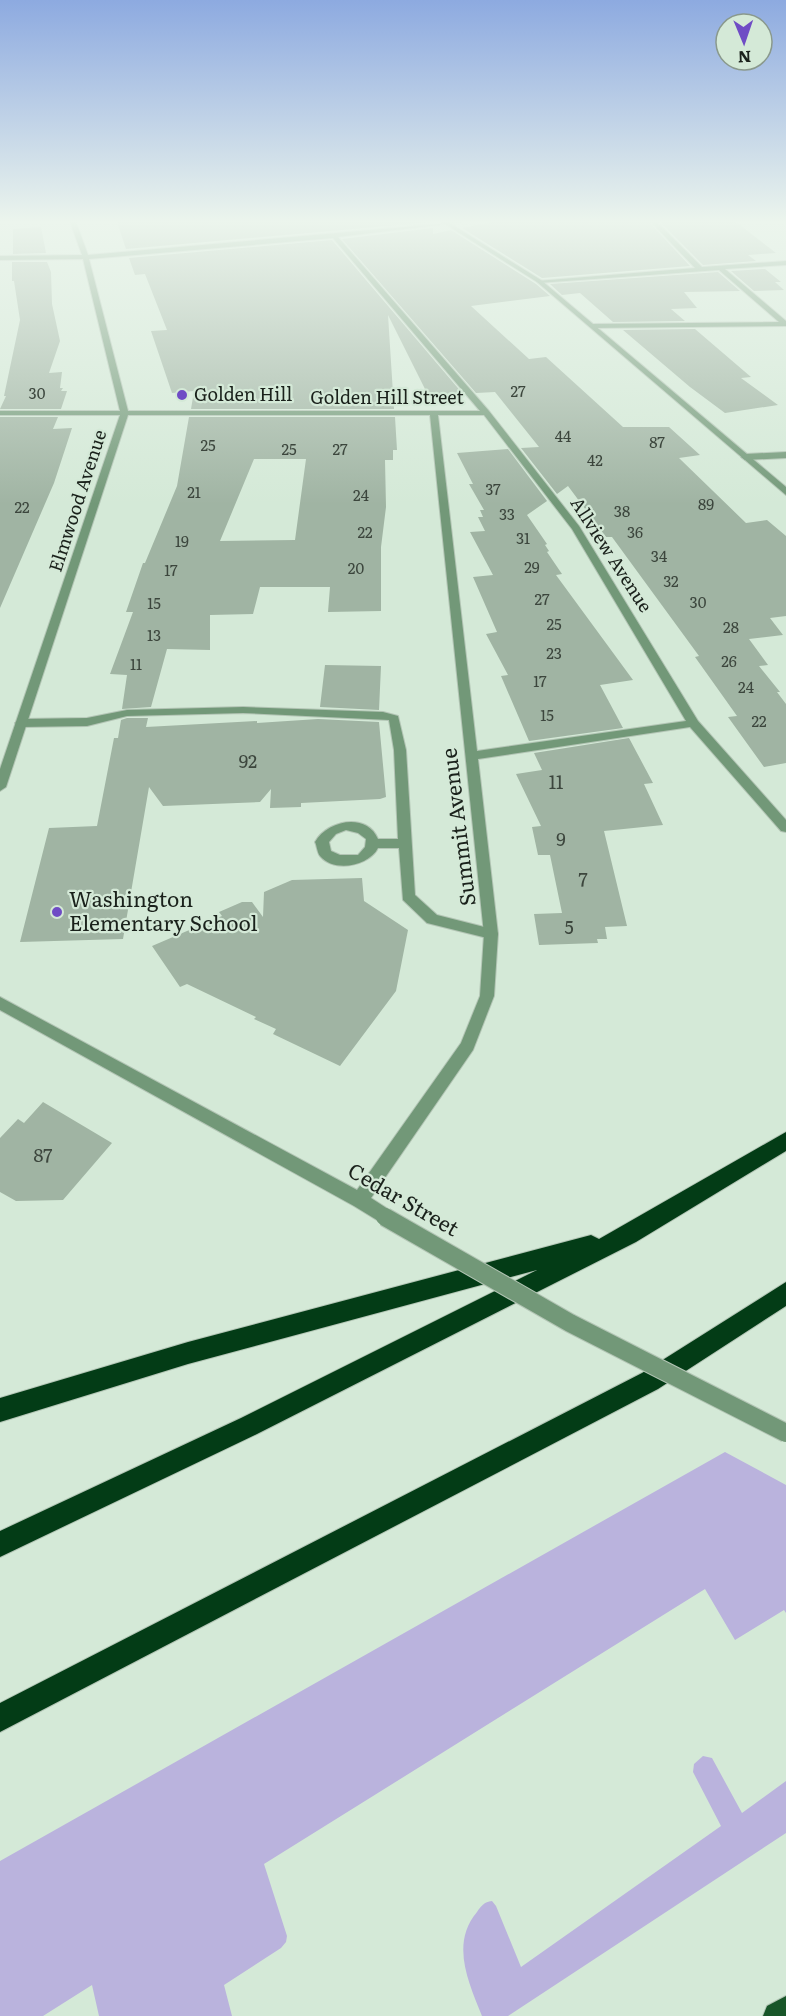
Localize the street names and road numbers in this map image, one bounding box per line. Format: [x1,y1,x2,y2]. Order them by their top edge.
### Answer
street label: Golden Hill Street [310,383,464,410]
street label: Elmwood Avenue [41,426,112,575]
street label: Allview Avenue [565,491,660,617]
street label: Summit Avenue [431,746,482,908]
street label: Cedar Street [343,1153,466,1242]

